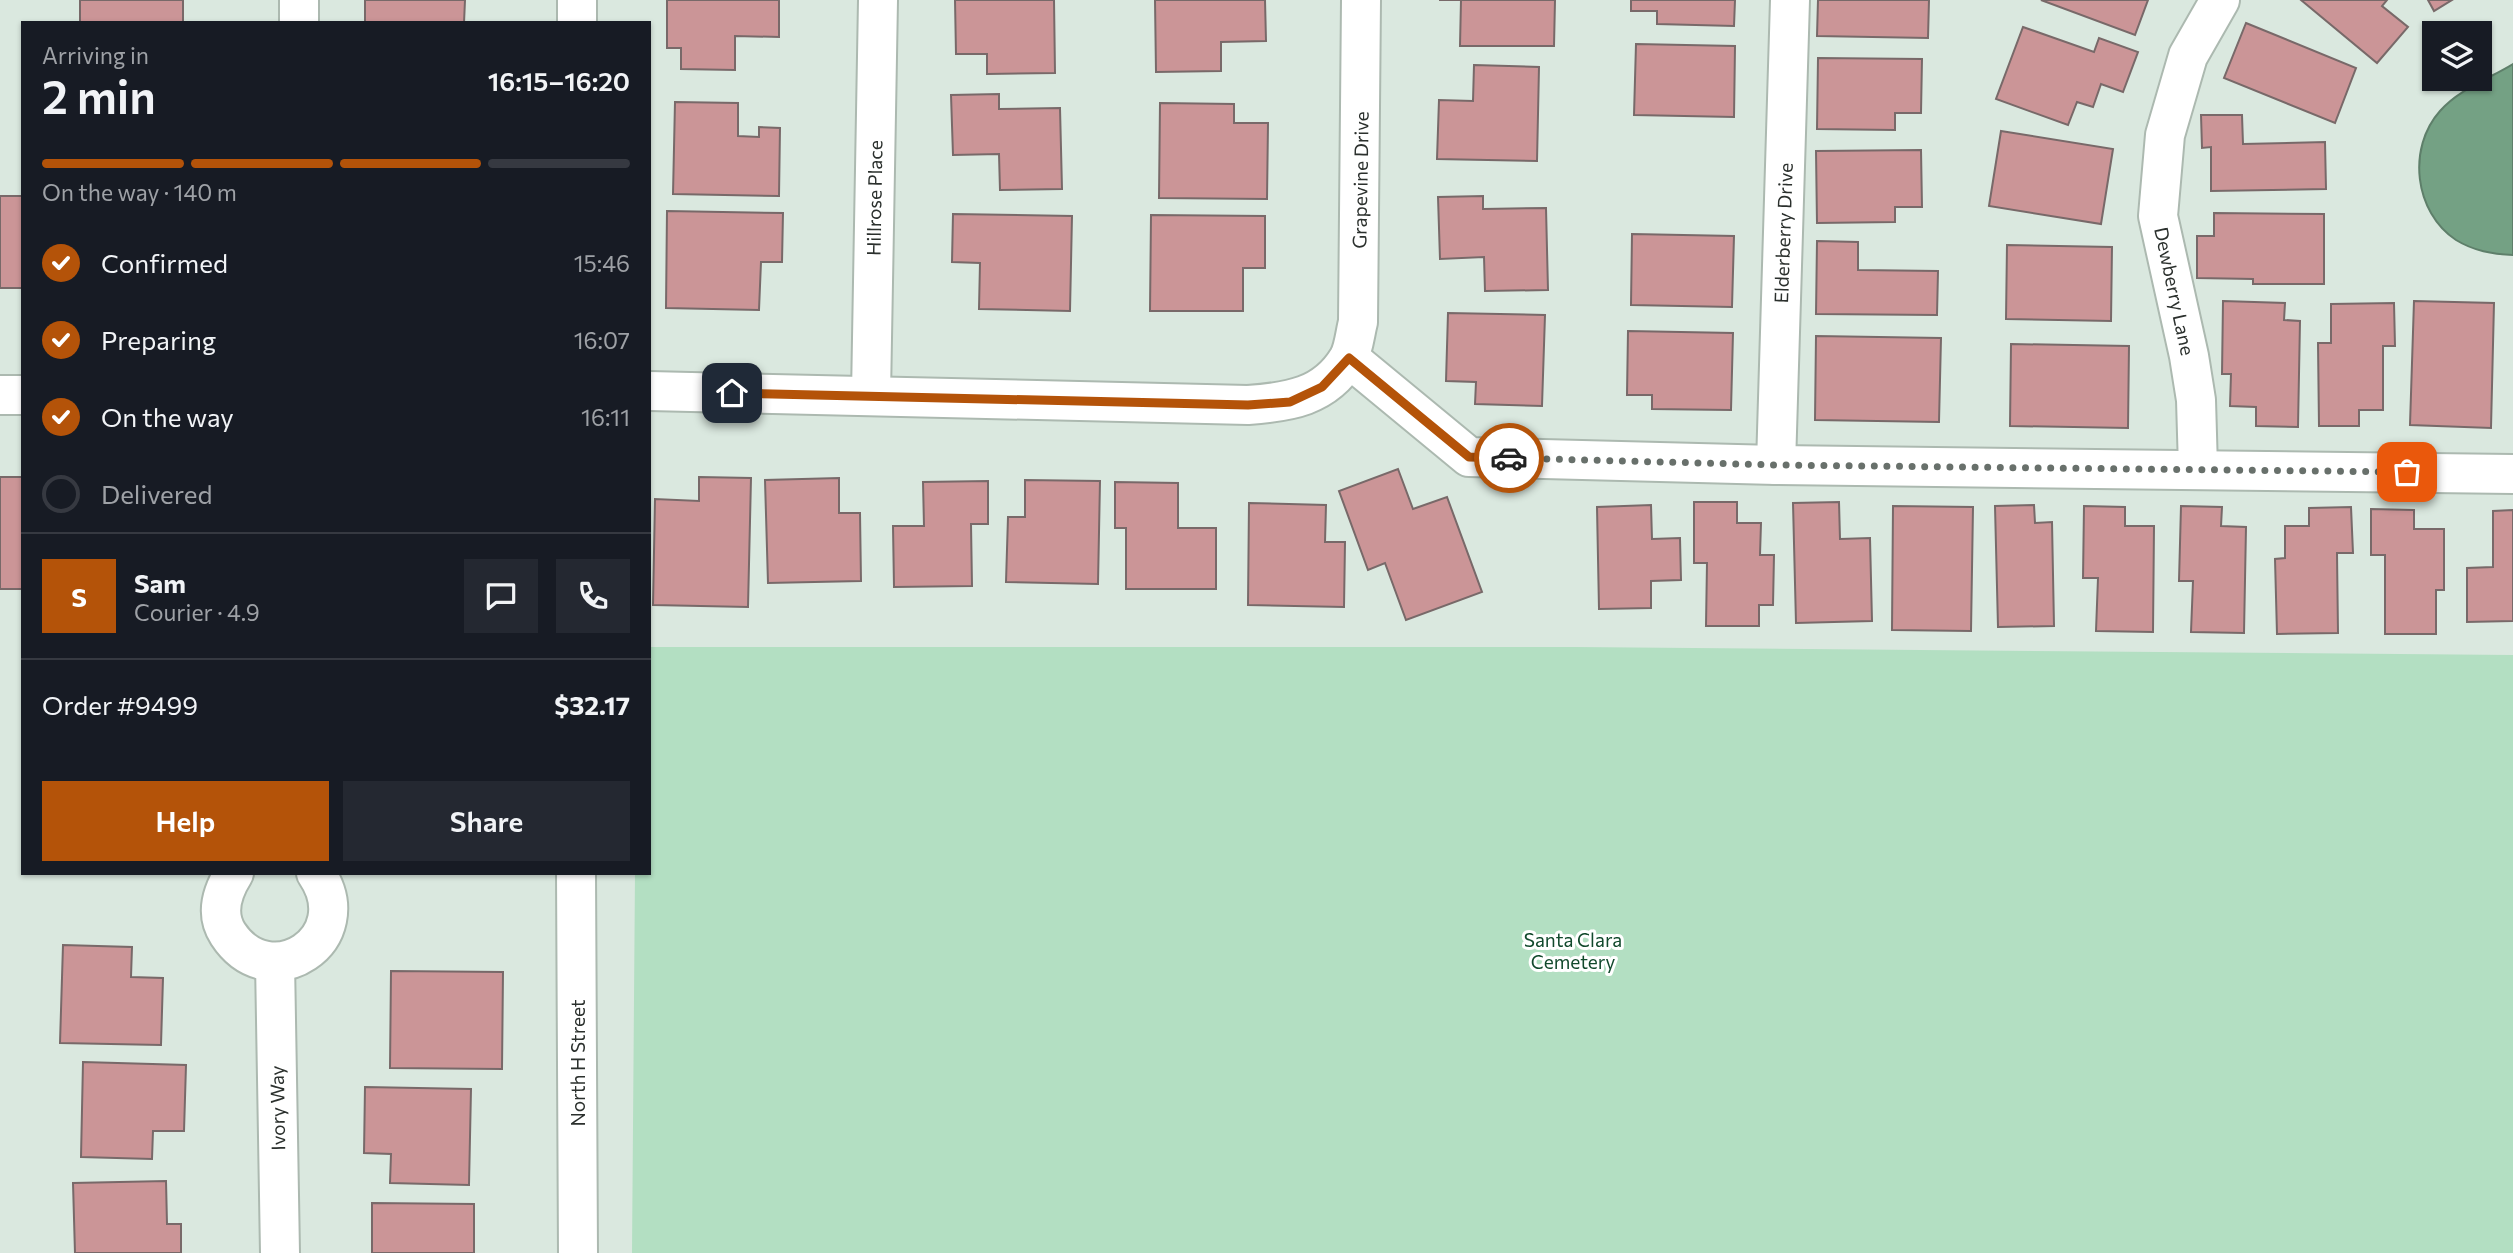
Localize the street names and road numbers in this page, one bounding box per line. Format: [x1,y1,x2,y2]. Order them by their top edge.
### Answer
street label: Grapevine Drive [1347,111,1373,249]
street label: Hillrose Place [861,140,887,256]
street label: Elderberry Drive [1769,162,1797,304]
street label: Dewberry Lane [2150,225,2200,357]
street label: North H Street [566,999,589,1127]
street label: Ivory Way [265,1065,289,1151]

